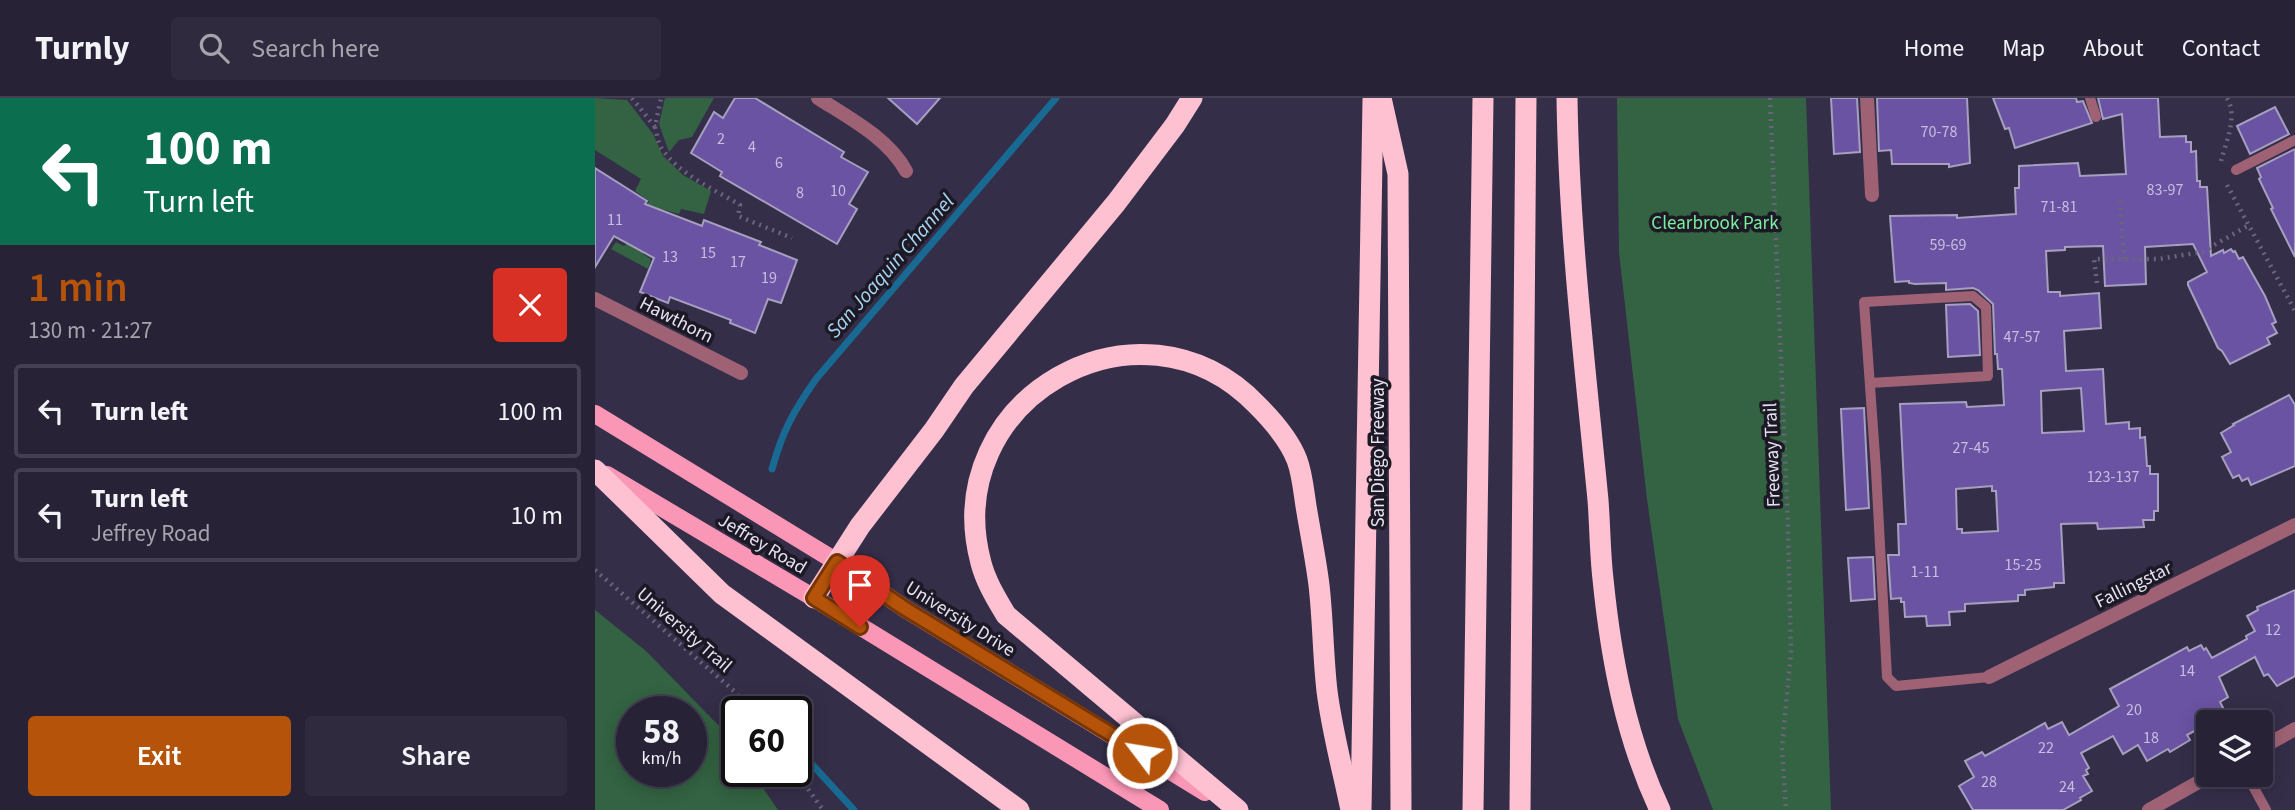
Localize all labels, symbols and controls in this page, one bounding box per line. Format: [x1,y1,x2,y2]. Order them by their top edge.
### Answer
search box [171,17,661,80]
text: Turnly [35,25,129,72]
icon: search [195,29,233,67]
text: Search here [251,30,380,67]
text: Home [1904,31,1964,66]
text: Map [2002,31,2045,66]
text: About [2083,31,2144,66]
text: Contact [2182,31,2260,66]
text: 100 m [143,114,272,184]
house number: 70-78 [1921,121,1957,143]
icon: left [28,126,119,217]
house number: 2 [717,128,725,150]
house number: 4 [748,136,756,158]
house number: 6 [775,152,783,174]
text: Turn left [143,179,254,225]
house number: 83-97 [2147,179,2183,201]
house number: 10 [830,180,846,202]
house number: 8 [796,182,804,204]
water label: San Joaquin Channel [819,187,962,345]
house number: 71-81 [2041,196,2077,218]
house number: 11 [607,209,623,231]
park label: Clearbrook Park [1651,210,1779,237]
house number: 59-69 [1930,234,1966,256]
house number: 15 [700,242,716,264]
house number: 13 [662,246,678,268]
house number: 17 [730,251,746,273]
text: 1 min [28,258,128,318]
house number: 19 [761,267,777,289]
button: close [493,268,567,342]
street label: Hawthorn [635,290,718,350]
text: 130 m · 21:27 [28,314,152,347]
house number: 47-57 [2004,326,2040,348]
street label: San Diego Freeway [1365,378,1392,528]
icon: left [32,392,70,430]
text: Turn left [91,393,188,430]
text: 100 m [497,393,563,430]
street label: Freeway Trail [1757,402,1788,508]
house number: 27-45 [1953,437,1989,459]
house number: 123-137 [2087,466,2139,488]
text: Turn left [91,480,188,517]
icon: left [32,496,70,534]
text: 10 m [510,497,563,534]
street label: Jeffrey Road [713,507,812,581]
text: Jeffrey Road [91,517,211,550]
house number: 15-25 [2005,554,2041,576]
pin [830,555,890,627]
street label: Fallingstar [2091,555,2177,616]
house number: 1-11 [1911,561,1939,583]
icon: arrive [841,566,879,604]
street label: University Drive [900,575,1020,664]
street label: University Trail [630,581,738,679]
house number: 12 [2265,619,2281,641]
house number: 14 [2179,660,2195,682]
speed limit sign: 60 [721,696,812,787]
house number: 20 [2126,699,2142,721]
text: 58 [643,707,680,757]
map controls [2196,710,2273,787]
button: layers [2196,710,2273,787]
button: Exit [28,716,291,796]
button: Share [305,716,567,796]
position arrow [1105,716,1179,790]
house number: 18 [2143,727,2159,749]
house number: 22 [2038,737,2054,759]
text: km/h [642,746,681,771]
house number: 28 [1981,771,1997,793]
house number: 24 [2059,776,2075,798]

